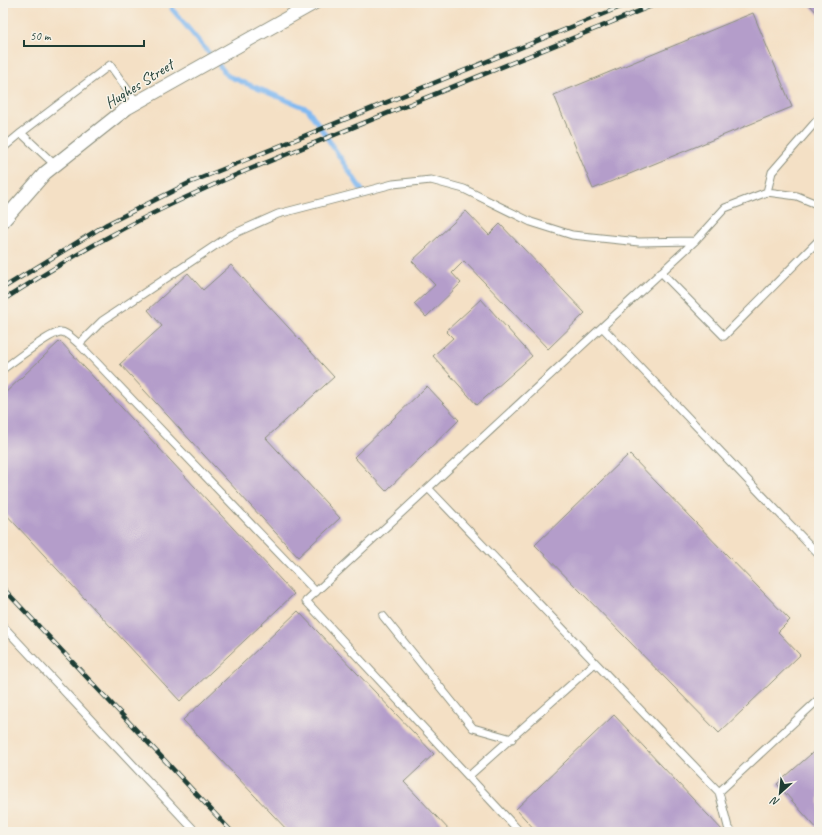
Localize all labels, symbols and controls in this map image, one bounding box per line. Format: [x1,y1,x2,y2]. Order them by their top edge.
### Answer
scale bar [24,22,144,48]
text: 50 m [30,28,52,44]
street label: Hughes Street [101,54,179,113]
north arrow [760,773,800,813]
text: N [767,793,782,810]

